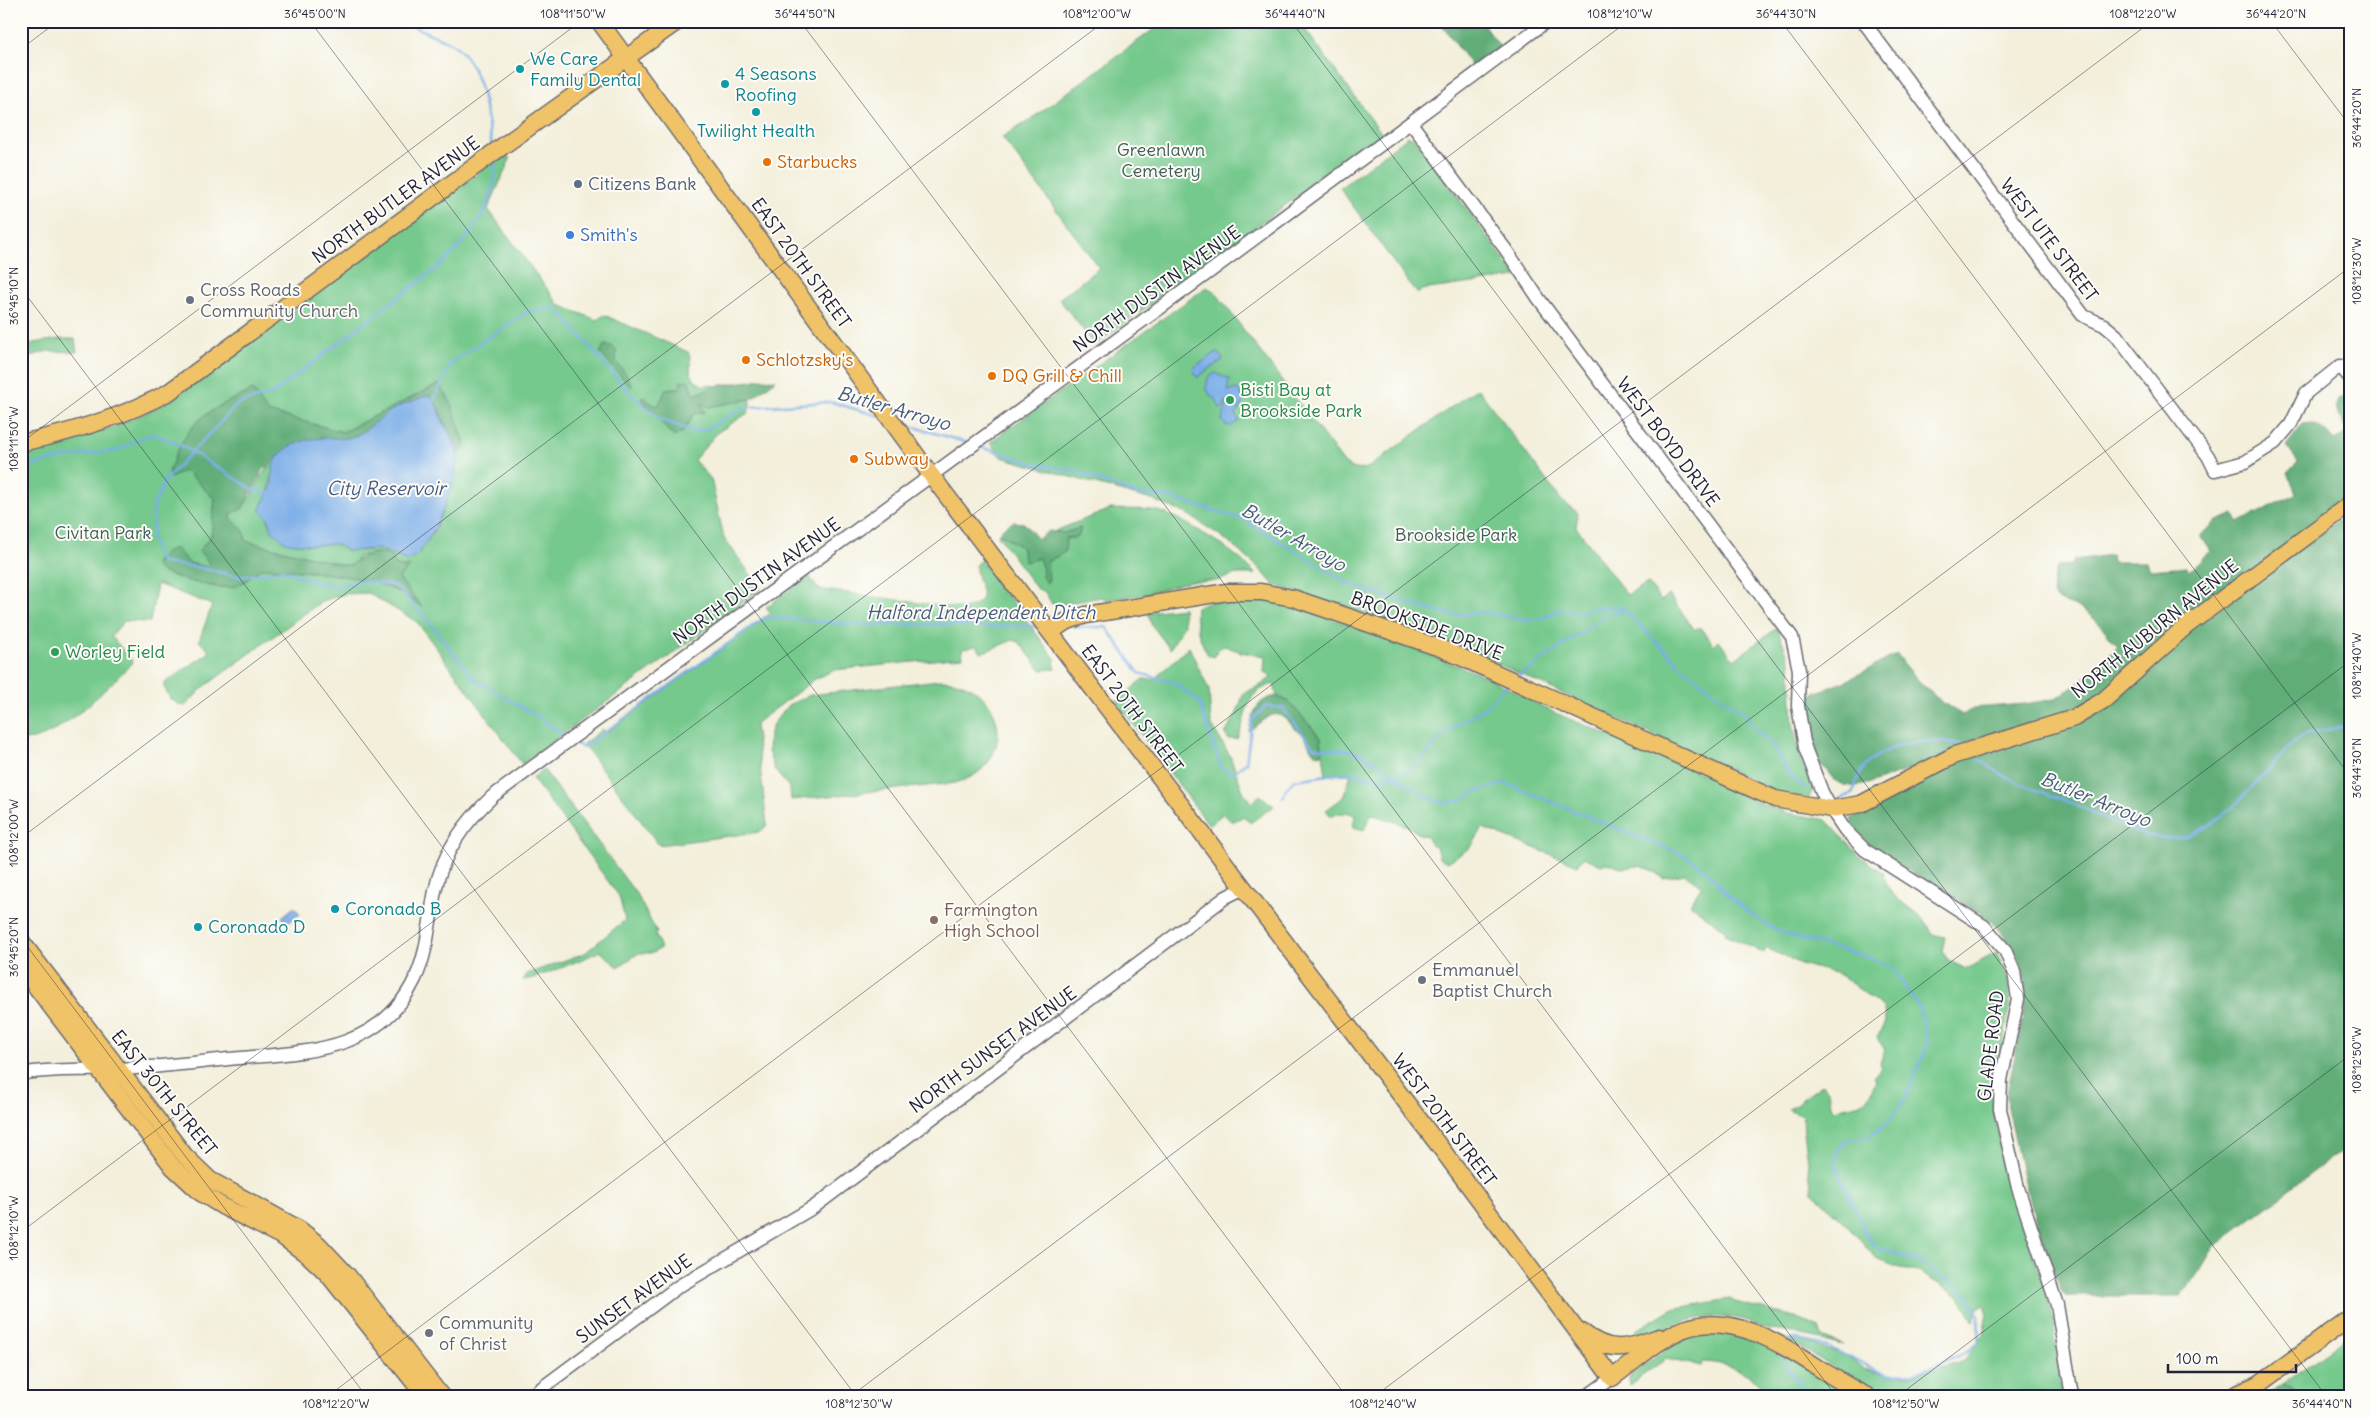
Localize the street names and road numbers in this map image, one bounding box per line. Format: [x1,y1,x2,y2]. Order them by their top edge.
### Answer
street label: NORTH BUTLER AVENUE [307,131,484,268]
street label: WEST UTE STREET [1996,173,2103,306]
street label: EAST 20TH STREET [747,193,856,332]
street label: NORTH DUSTIN AVENUE [1069,220,1245,357]
street label: WEST BOYD DRIVE [1612,372,1725,511]
street label: NORTH DUSTIN AVENUE [669,512,845,649]
street label: NORTH AUBURN AVENUE [2067,554,2243,703]
street label: BROOKSIDE DRIVE [1348,586,1507,665]
street label: EAST 20TH STREET [1077,640,1188,778]
street label: NORTH SUNSET AVENUE [905,981,1081,1118]
street label: GLADE ROAD [1972,989,2009,1103]
street label: EAST 30TH STREET [107,1025,222,1160]
street label: WEST 20TH STREET [1387,1049,1502,1190]
street label: SUNSET AVENUE [571,1249,696,1348]

